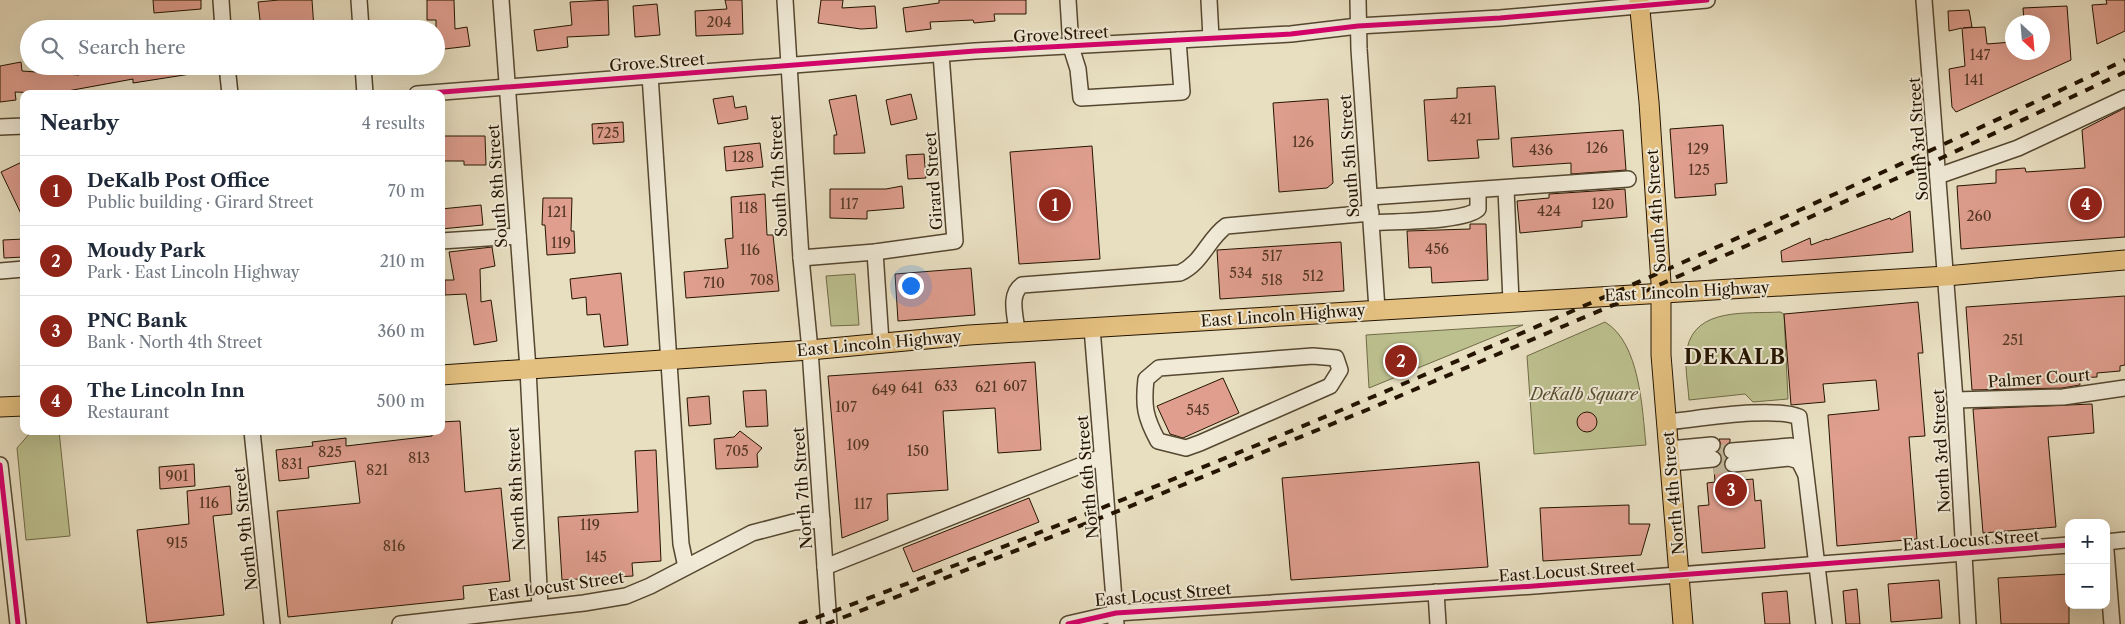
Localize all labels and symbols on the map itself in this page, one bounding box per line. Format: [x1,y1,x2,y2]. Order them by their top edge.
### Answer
house number: 204 [706,13,732,31]
north arrow [2005,15,2050,60]
street label: Grove Street [1013,21,1110,46]
house number: 147 [1970,46,1991,64]
street label: Grove Street [609,49,706,75]
house number: 141 [1964,71,1984,89]
street label: South 3rd Street [1904,76,1932,201]
street label: South 5th Street [1335,94,1363,218]
house number: 421 [1450,110,1472,128]
street label: South 7th Street [765,114,791,238]
street label: South 8th Street [483,123,511,249]
house number: 725 [597,124,619,142]
street label: Girard Street [920,131,946,231]
house number: 126 [1292,133,1314,151]
house number: 126 [1586,139,1608,157]
house number: 129 [1687,140,1709,158]
house number: 436 [1529,141,1553,159]
house number: 128 [732,148,754,166]
street label: South 4th Street [1642,148,1670,273]
house number: 125 [1688,161,1710,179]
pin: 4 [2070,185,2102,223]
pin: 1 [1039,186,1071,224]
house number: 117 [840,195,858,213]
house number: 120 [1592,195,1615,213]
house number: 118 [738,199,758,217]
house number: 424 [1537,202,1561,220]
house number: 121 [547,203,567,221]
house number: 260 [1966,207,1992,225]
house number: 119 [551,234,571,252]
house number: 456 [1425,240,1449,258]
house number: 116 [740,241,760,259]
house number: 517 [1262,247,1282,265]
house number: 534 [1229,264,1253,282]
house number: 512 [1302,267,1324,285]
house number: 708 [750,271,774,289]
house number: 518 [1261,271,1283,289]
your location [898,273,924,299]
house number: 710 [703,274,725,292]
street label: East Lincoln Highway [1604,277,1771,305]
street label: East Lincoln Highway [1200,299,1367,331]
street label: East Lincoln Highway [796,326,963,360]
house number: 251 [2002,331,2024,349]
pin: 2 [1385,342,1417,380]
district label: DEKALB [1684,344,1786,369]
street label: Palmer Court [1987,364,2091,392]
house number: 633 [934,377,958,395]
house number: 607 [1003,377,1027,395]
house number: 621 [975,378,997,396]
house number: 641 [901,379,923,397]
house number: 649 [872,381,896,399]
park label: DeKalb Square [1528,384,1639,404]
street label: North 3rd Street [1928,388,1954,513]
house number: 107 [835,398,857,416]
house number: 545 [1186,401,1210,419]
street label: North 6th Street [1072,414,1102,540]
street label: North 8th Street [503,426,529,551]
street label: North 7th Street [788,426,816,550]
street label: North 4th Street [1658,430,1688,556]
house number: 109 [847,436,869,454]
house number: 705 [725,442,749,460]
house number: 150 [907,442,929,460]
house number: 825 [318,443,342,461]
house number: 813 [408,449,430,467]
house number: 831 [281,455,303,473]
house number: 821 [366,461,388,479]
street label: North 9th Street [229,466,261,592]
house number: 901 [166,467,189,485]
pin: 3 [1715,471,1747,509]
house number: 116 [199,494,219,512]
house number: 117 [854,495,872,513]
house number: 119 [580,516,600,534]
street label: East Locust Street [1902,525,2040,555]
house number: 915 [166,534,188,552]
house number: 816 [383,537,405,555]
house number: 145 [585,548,607,566]
street label: East Locust Street [1498,556,1636,586]
street label: East Locust Street [487,567,626,605]
street label: East Locust Street [1094,578,1232,610]

